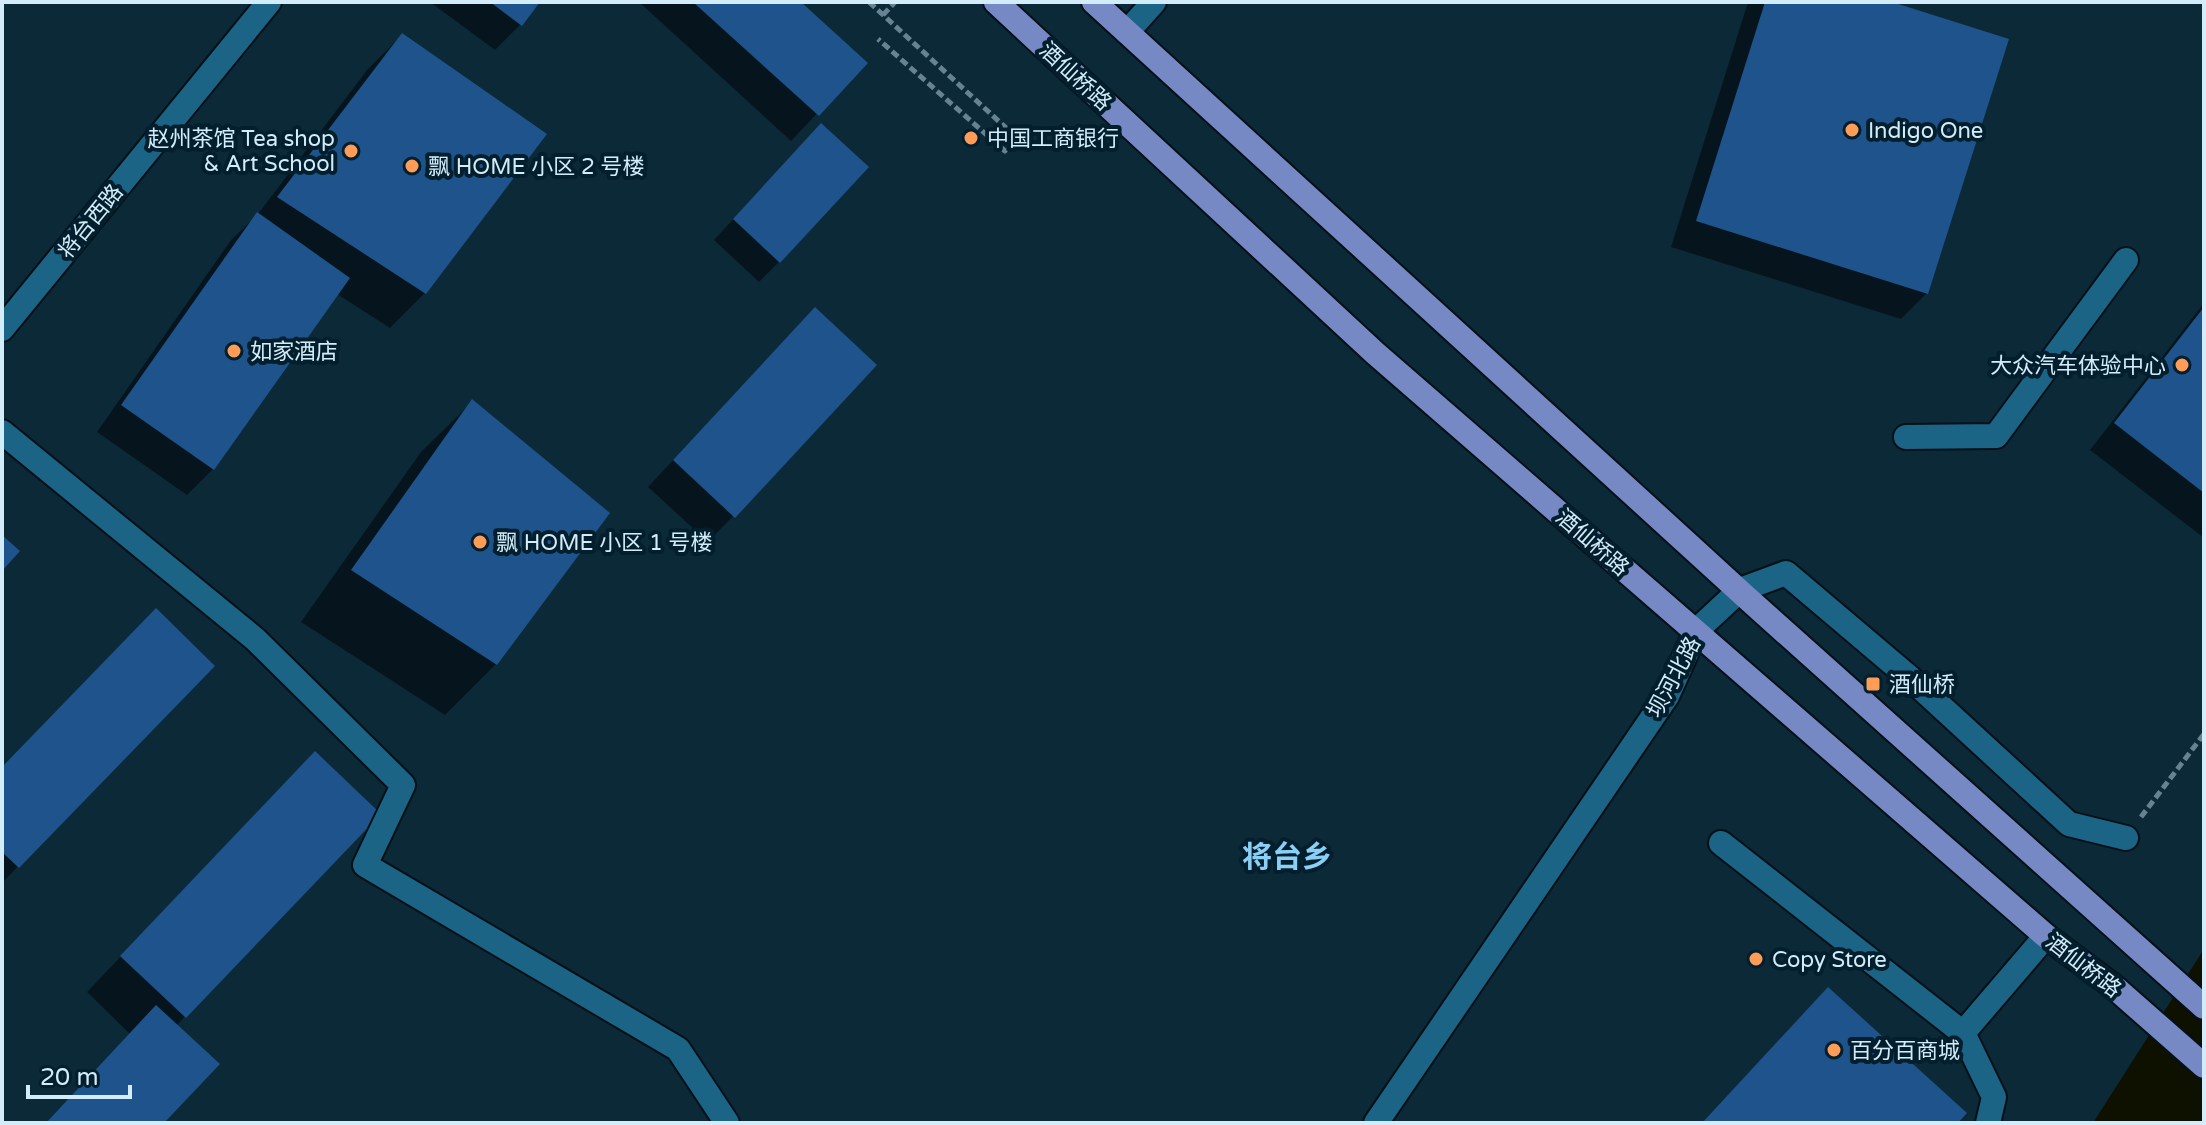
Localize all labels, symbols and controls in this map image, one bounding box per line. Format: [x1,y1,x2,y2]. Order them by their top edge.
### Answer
street label: 酒仙桥路 [1034,37,1116,116]
place label: Indigo One [1868,118,1983,144]
marker: Indigo One [1843,121,1861,139]
place label: 赵州茶馆 Tea shop & Art School [148,126,335,177]
place label: 中国工商银行 [987,126,1119,152]
marker: 中国工商银行 [962,129,980,147]
marker: 赵州茶馆 Tea shop & Art School [342,142,360,160]
place label: 飘 HOME 小区 2 号楼 [428,154,644,180]
marker: 飘 HOME 小区 2 号楼 [403,157,421,175]
street label: 将台西路 [53,179,129,264]
place label: 如家酒店 [250,339,338,365]
marker: 如家酒店 [225,342,243,360]
place label: 大众汽车体验中心 [1990,353,2166,379]
marker: 大众汽车体验中心 [2173,356,2191,374]
street label: 酒仙桥路 [1551,504,1634,581]
place label: 飘 HOME 小区 1 号楼 [496,530,712,556]
marker: 飘 HOME 小区 1 号楼 [471,533,489,551]
street label: 坝河北路 [1642,633,1706,722]
place label: 酒仙桥 [1889,672,1955,698]
marker: 酒仙桥 [1864,675,1882,693]
district label: 将台乡 [1242,839,1332,876]
street label: 酒仙桥路 [2041,928,2126,1003]
place label: Copy Store [1772,947,1887,973]
marker: Copy Store [1747,950,1765,968]
place label: 百分百商城 [1850,1038,1960,1064]
marker: 百分百商城 [1825,1041,1843,1059]
scale bar [28,1049,130,1099]
text: 20 m [40,1063,98,1092]

